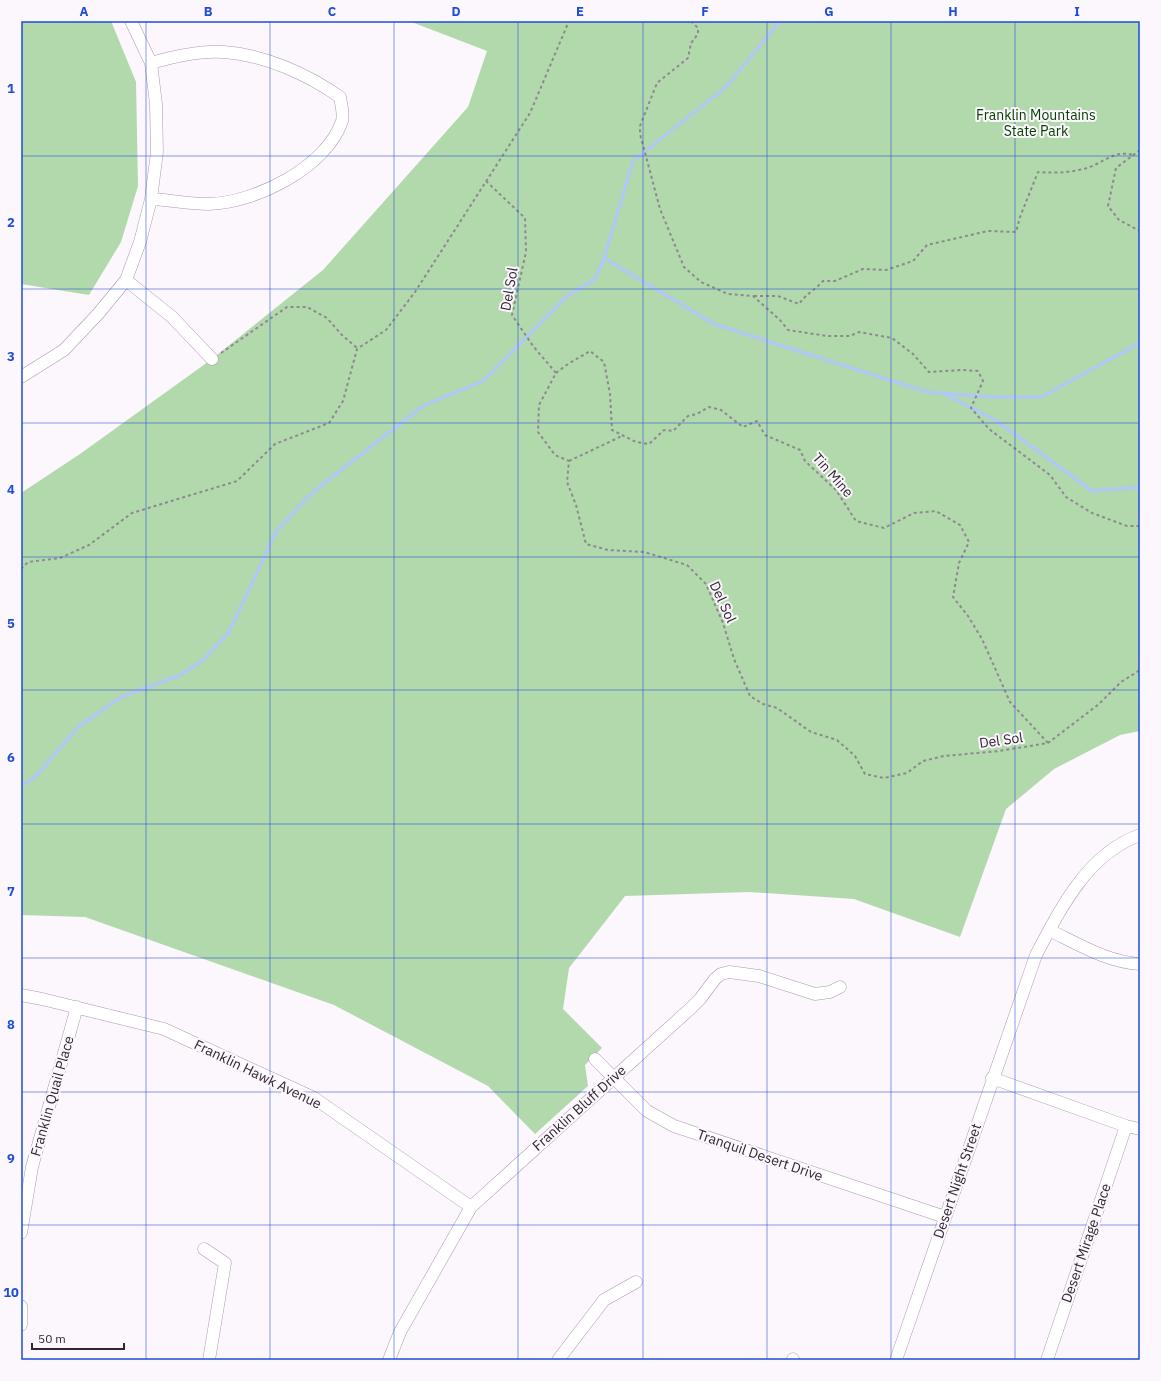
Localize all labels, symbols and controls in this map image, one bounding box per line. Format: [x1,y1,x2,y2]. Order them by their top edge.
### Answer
text: A [80,3,89,20]
text: B [204,3,213,20]
text: C [328,3,337,20]
text: D [451,3,461,20]
text: E [576,3,584,20]
text: F [701,3,709,20]
text: G [824,3,834,20]
text: H [948,3,958,20]
text: I [1074,3,1080,20]
text: 1 [7,80,15,97]
park label: Franklin Mountains State Park [976,106,1096,140]
text: 2 [7,214,15,231]
street label: Del Sol [496,266,522,312]
text: 3 [7,348,15,365]
street label: Tin Mine [809,449,857,501]
text: 4 [7,481,15,498]
street label: Del Sol [706,578,741,626]
text: 5 [7,615,15,632]
street label: Del Sol [978,728,1024,752]
text: 6 [7,749,15,766]
text: 7 [7,883,15,900]
text: 8 [7,1016,15,1033]
street label: Franklin Quail Place [26,1033,78,1158]
street label: Franklin Hawk Avenue [191,1035,325,1113]
street label: Franklin Bluff Drive [528,1061,630,1155]
street label: Desert Night Street [929,1121,985,1241]
street label: Tranquil Desert Drive [695,1125,826,1185]
text: 9 [7,1150,15,1167]
street label: Desert Mirage Place [1057,1181,1115,1305]
text: 10 [3,1284,19,1301]
scale bar [32,1325,124,1351]
text: 50 m [38,1331,66,1346]

